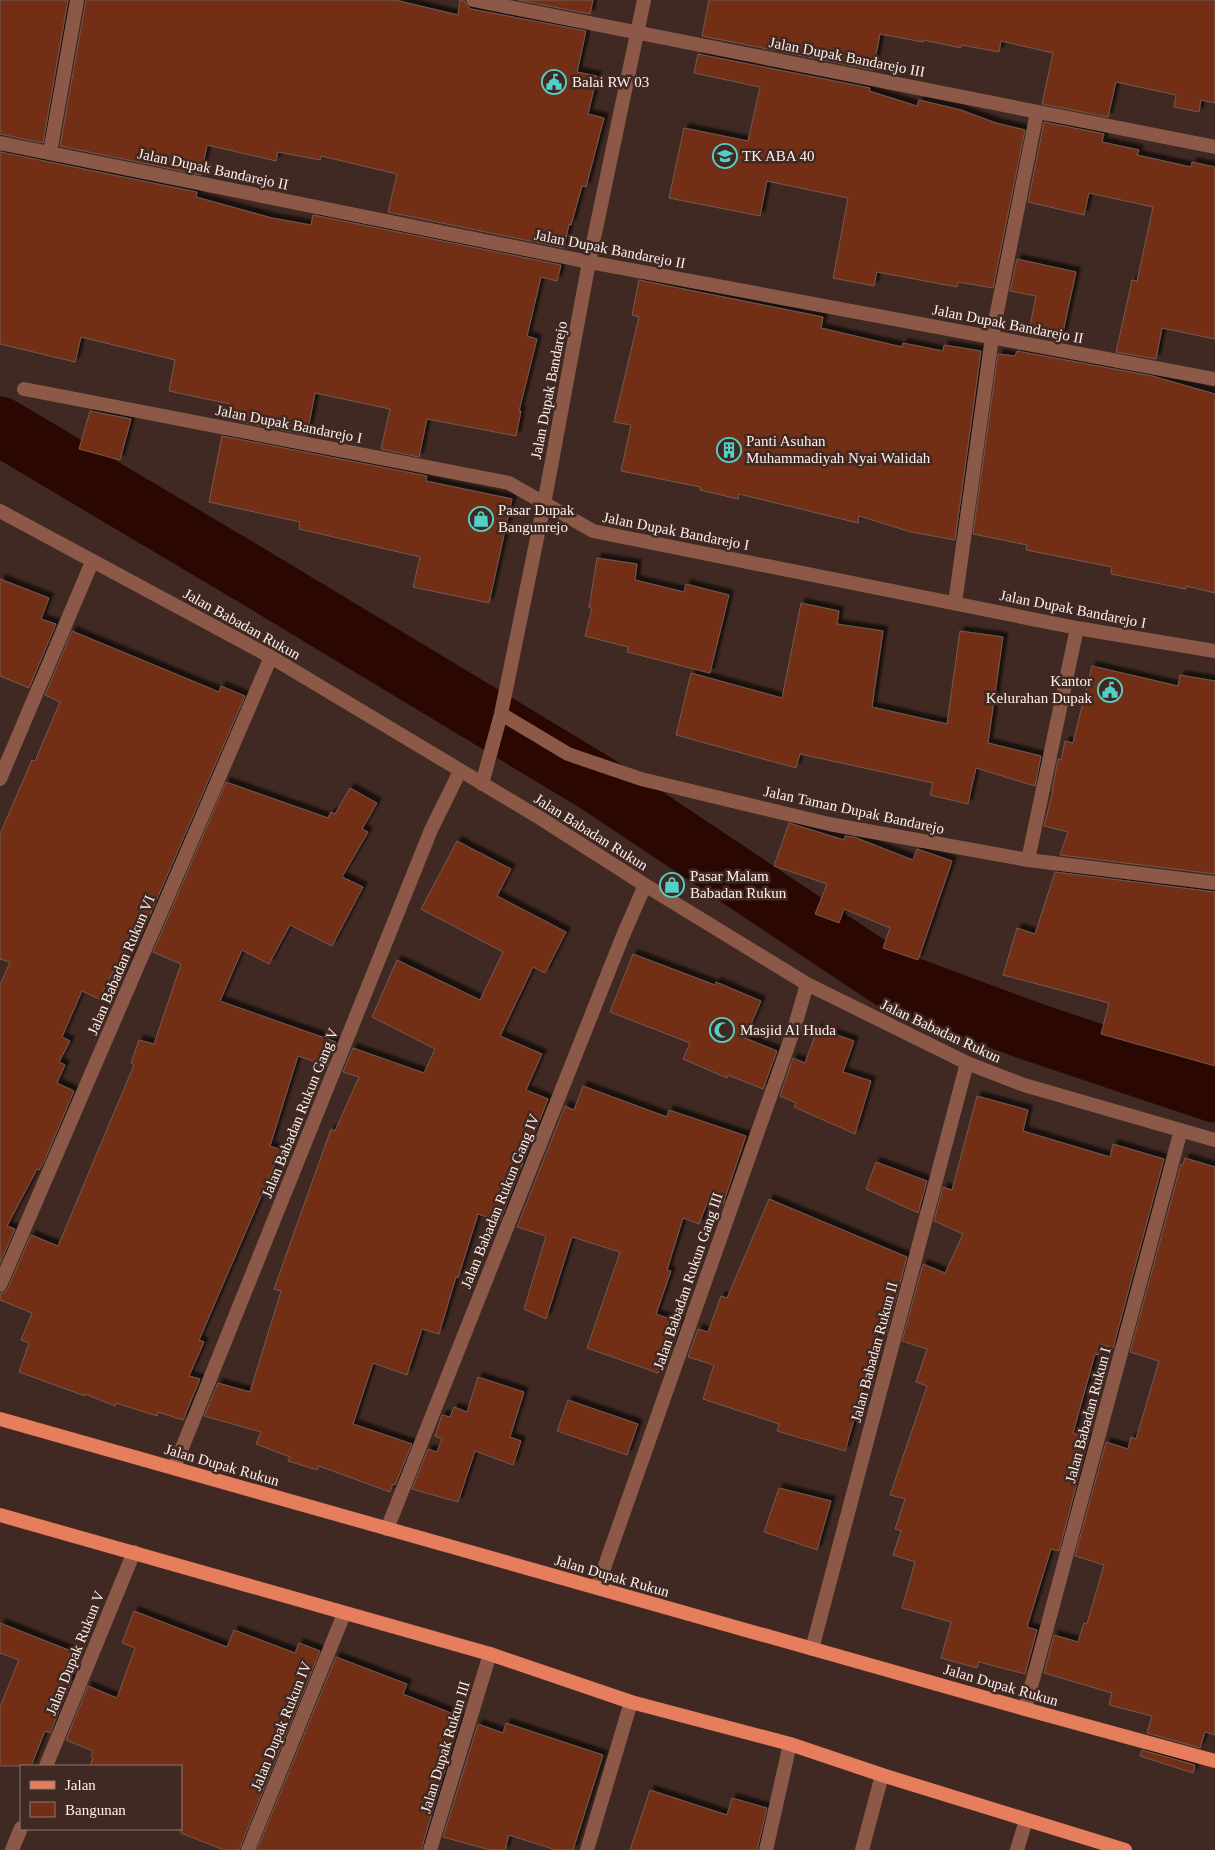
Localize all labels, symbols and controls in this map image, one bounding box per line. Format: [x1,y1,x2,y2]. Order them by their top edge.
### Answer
street label: Jalan Dupak Bandarejo III [768,34,926,80]
public building icon: Balai RW 03 [541,69,567,95]
place label: Balai RW 03 [572,74,649,90]
school or university icon: TK ABA 40 [712,143,738,169]
street label: Jalan Dupak Bandarejo II [136,145,290,193]
place label: TK ABA 40 [742,148,815,164]
street label: Jalan Dupak Bandarejo II [533,226,687,272]
street label: Jalan Dupak Bandarejo II [931,301,1085,347]
street label: Jalan Dupak Bandarejo [528,320,570,460]
street label: Jalan Dupak Bandarejo I [214,402,364,446]
place label: Panti Asuhan Muhammadiyah Nyai Walidah [746,433,931,466]
building icon: Panti Asuhan Muhammadiyah Nyai Walidah [716,437,742,463]
place label: Pasar Dupak Bangunrejo [498,502,575,535]
shop icon: Pasar Dupak Bangunrejo [468,506,494,532]
street label: Jalan Dupak Bandarejo I [601,509,751,553]
street label: Jalan Babadan Rukun [181,585,304,663]
street label: Jalan Dupak Bandarejo I [998,587,1148,631]
place label: Kantor Kelurahan Dupak [986,673,1092,706]
public building icon: Kantor Kelurahan Dupak [1097,677,1123,703]
street label: Jalan Taman Dupak Bandarejo [762,783,946,837]
street label: Jalan Babadan Rukun [531,791,651,874]
place label: Pasar Malam Babadan Rukun [690,868,787,901]
shop icon: Pasar Malam Babadan Rukun [659,872,685,898]
street label: Jalan Babadan Rukun VI [84,893,158,1037]
street label: Jalan Babadan Rukun [878,996,1004,1066]
mosque icon: Masjid Al Huda [709,1017,735,1043]
place label: Masjid Al Huda [740,1022,836,1038]
street label: Jalan Babadan Rukun Gang V [259,1026,341,1200]
street label: Jalan Babadan Rukun Gang IV [458,1111,542,1291]
street label: Jalan Babadan Rukun Gang III [650,1191,726,1371]
street label: Jalan Babadan Rukun II [848,1280,900,1424]
street label: Jalan Babadan Rukun I [1062,1346,1114,1484]
street label: Jalan Dupak Rukun [163,1441,282,1489]
street label: Jalan Dupak Rukun [553,1552,672,1600]
street label: Jalan Dupak Rukun V [43,1588,107,1717]
street label: Jalan Dupak Rukun IV [248,1659,314,1793]
street label: Jalan Dupak Rukun [942,1661,1061,1709]
street label: Jalan Dupak Rukun III [417,1679,473,1815]
legend [20,1765,182,1830]
text: Jalan [65,1777,96,1793]
text: Bangunan [65,1802,126,1818]

